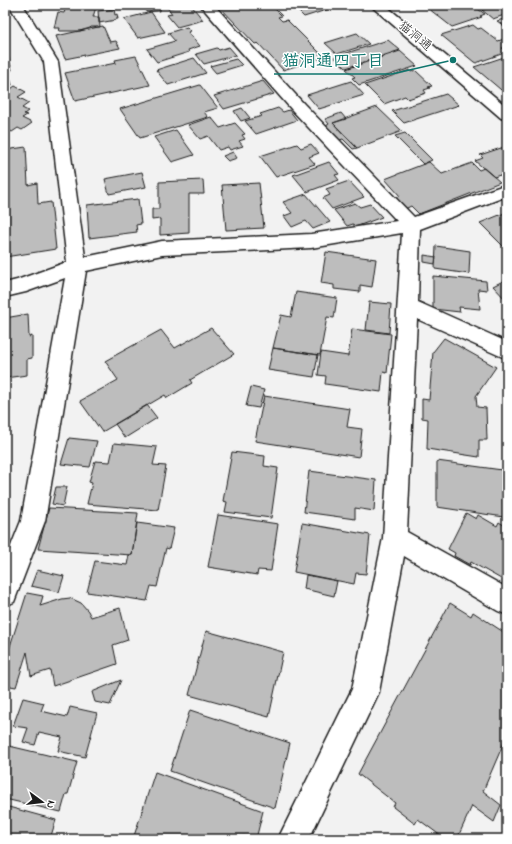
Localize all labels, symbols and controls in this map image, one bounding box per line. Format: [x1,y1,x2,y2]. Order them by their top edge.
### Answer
street label: 猫洞通 [394,16,436,56]
callout: 猫洞通四丁目 [274,45,392,74]
text: 猫洞通四丁目 [282,49,384,74]
north arrow [22,782,62,822]
text: N [42,799,59,810]

